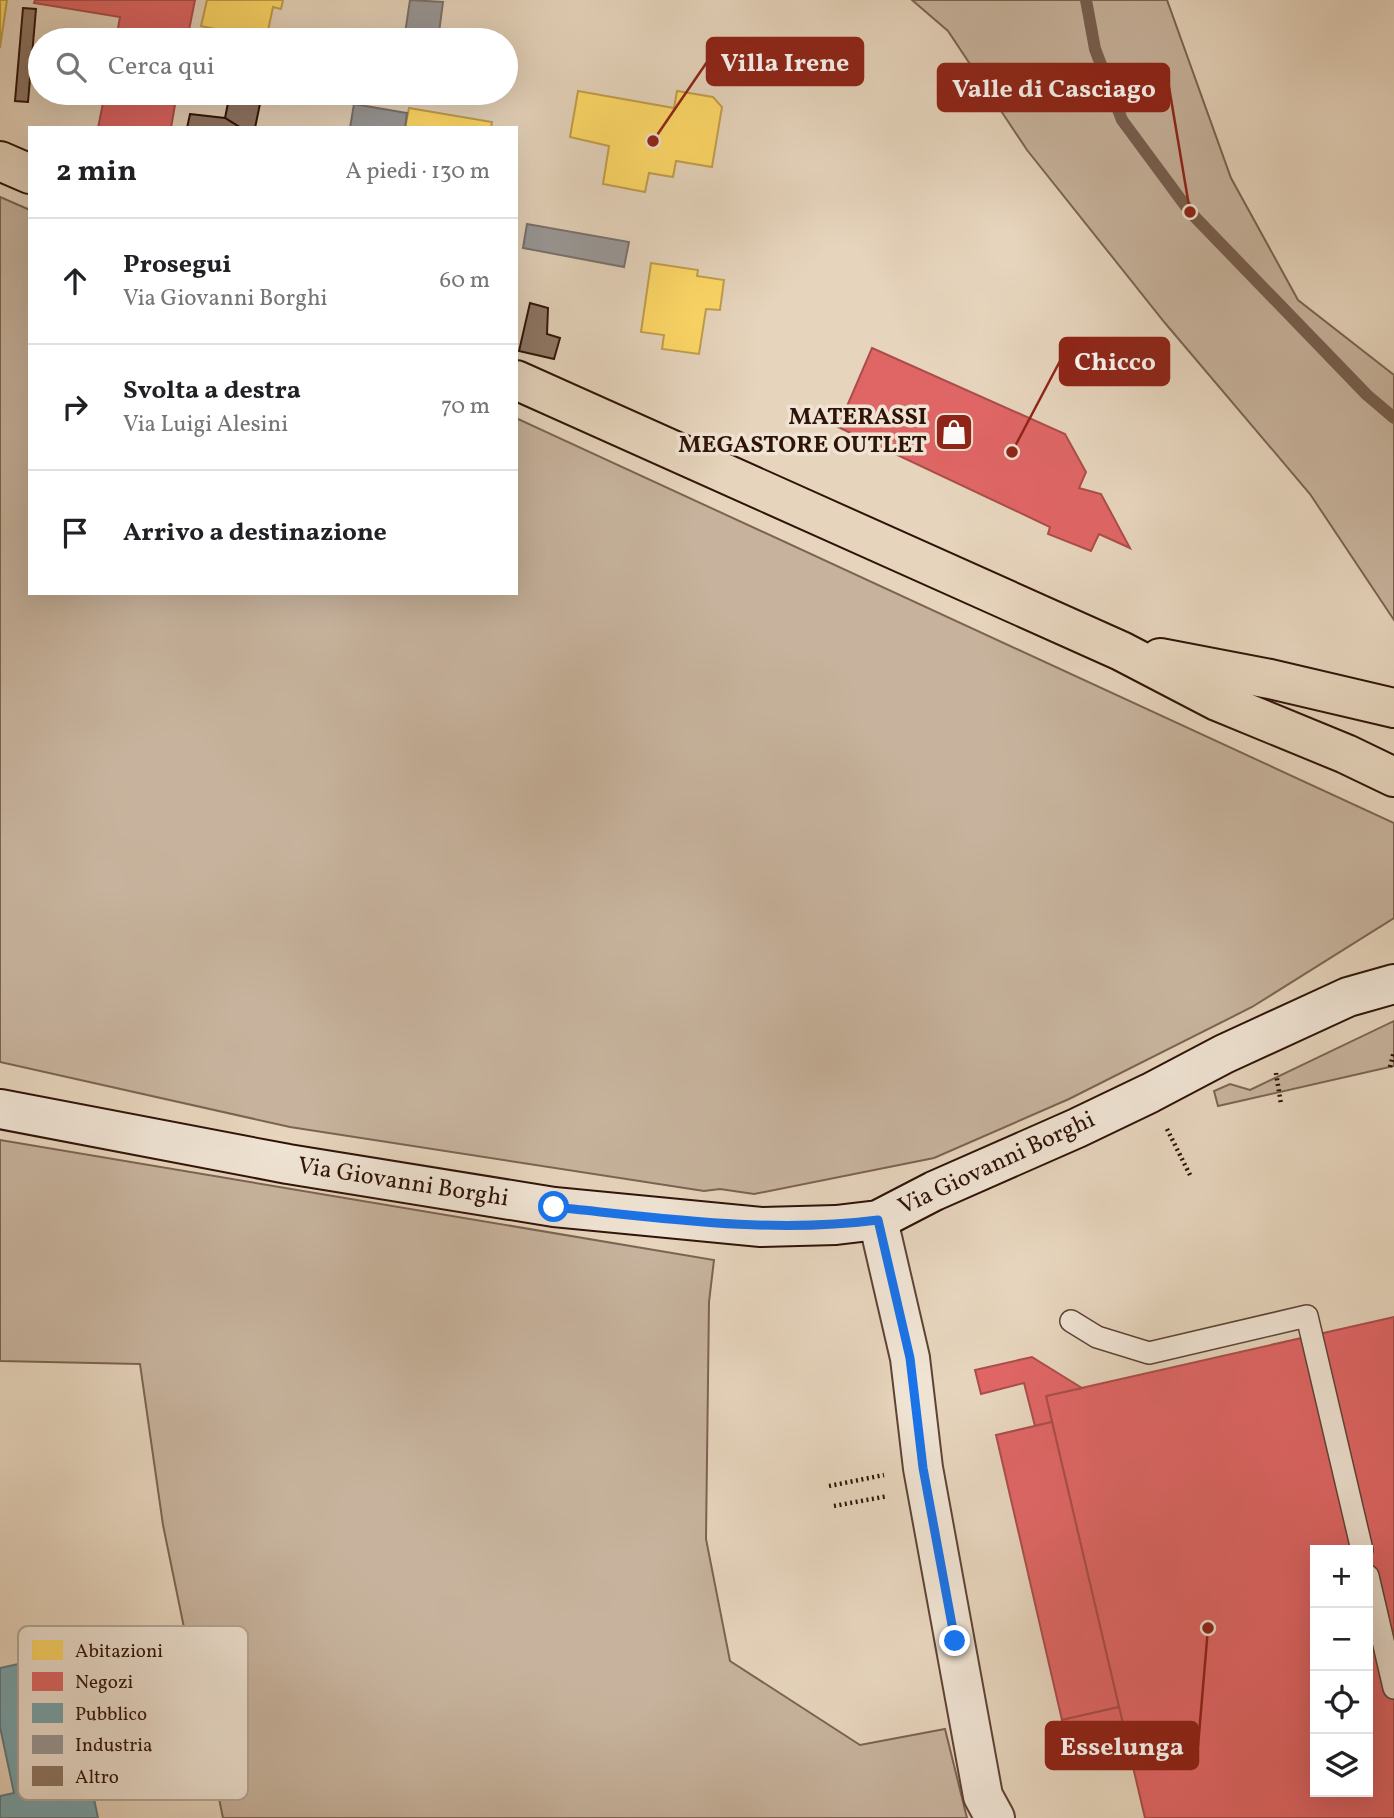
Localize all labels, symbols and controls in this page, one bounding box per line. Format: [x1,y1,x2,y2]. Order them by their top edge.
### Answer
search box [28,28,518,105]
callout: Villa Irene [707,38,863,85]
text: Villa Irene [721,46,849,82]
icon: search [52,48,90,86]
text: Cerca qui [108,49,215,85]
callout: Valle di Casciago [938,64,1169,111]
text: Valle di Casciago [952,72,1156,108]
text: 2 min [56,151,137,193]
text: A piedi · 130 m [346,156,490,188]
text: Prosegui [123,247,231,283]
icon: ahead [56,262,94,300]
text: 60 m [440,265,490,297]
text: Via Giovanni Borghi [123,283,328,315]
callout: Chicco [1060,338,1169,385]
text: Chicco [1074,345,1156,381]
text: Svolta a destra [123,373,301,409]
icon: right [56,388,94,426]
text: 70 m [441,391,490,423]
place label: MATERASSI MEGASTORE OUTLET [678,401,927,463]
text: Via Luigi Alesini [123,409,288,441]
shop icon: MATERASSI MEGASTORE OUTLET [933,411,975,453]
icon: arrive [56,514,94,552]
text: Arrivo a destinazione [123,515,387,551]
street label: Via Giovanni Borghi [893,1103,1101,1225]
street label: Via Giovanni Borghi [295,1150,511,1216]
route start [538,1191,569,1222]
map controls [1310,1545,1373,1797]
button: + [1310,1545,1373,1608]
button: − [1310,1608,1373,1671]
route end [939,1625,970,1656]
legend [18,1626,248,1800]
text: Abitazioni [75,1639,163,1665]
text: Negozi [75,1670,133,1696]
button: locate [1310,1671,1373,1734]
text: Pubblico [75,1702,147,1728]
callout: Esselunga [1046,1722,1198,1769]
text: Esselunga [1060,1730,1184,1766]
text: Industria [75,1733,152,1759]
button: layers [1310,1734,1373,1797]
text: Altro [75,1765,119,1791]

